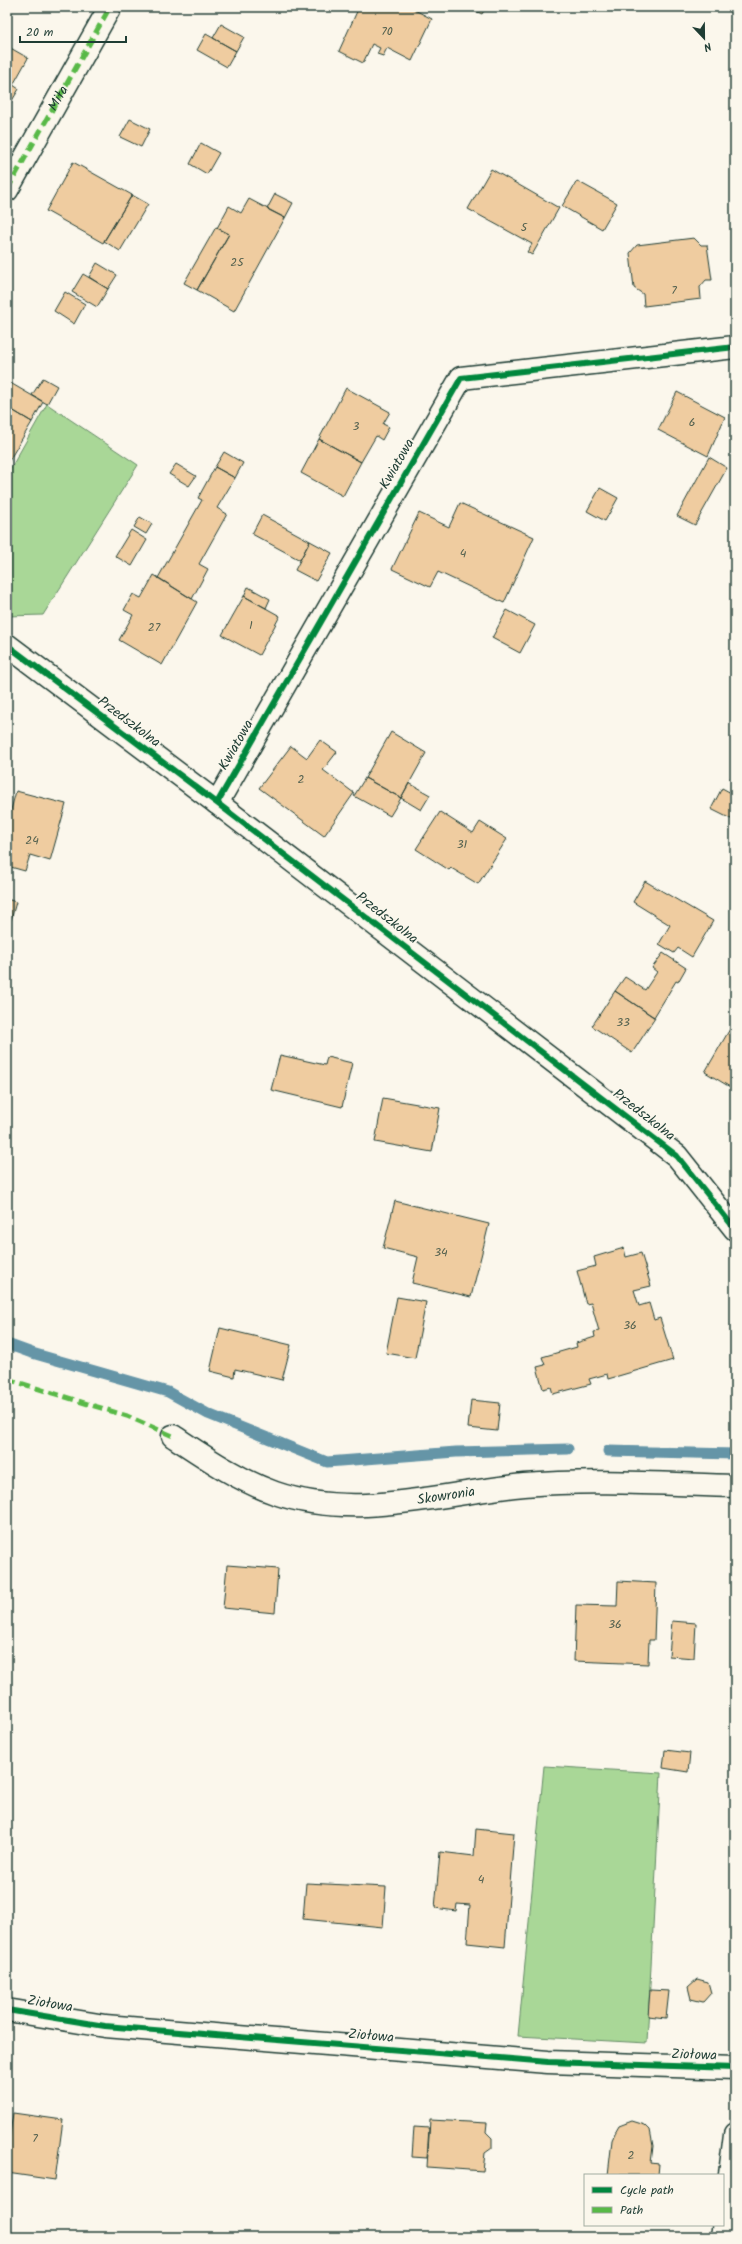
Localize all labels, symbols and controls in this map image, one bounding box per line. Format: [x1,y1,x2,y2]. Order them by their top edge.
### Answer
scale bar [20,18,126,44]
north arrow [684,18,724,58]
house number: 70 [381,22,393,41]
text: 20 m [26,23,54,42]
text: N [701,37,714,56]
street label: Miła [43,82,74,115]
house number: 5 [521,218,529,237]
house number: 25 [230,253,245,272]
house number: 7 [671,281,677,300]
house number: 6 [689,413,695,432]
house number: 3 [353,417,360,436]
street label: Kwiatowa [374,435,420,493]
house number: 4 [460,544,467,563]
house number: 1 [249,616,253,635]
house number: 27 [148,618,161,637]
street label: Przedszkolna [93,691,165,753]
street label: Kwiatowa [213,716,259,774]
house number: 2 [298,770,305,789]
house number: 24 [25,831,39,850]
house number: 31 [457,835,468,854]
street label: Przedszkolna [351,886,423,950]
house number: 33 [616,1013,630,1032]
street label: Przedszkolna [608,1083,680,1147]
house number: 34 [434,1243,448,1262]
house number: 36 [623,1316,637,1335]
street label: Skowronia [416,1481,476,1511]
house number: 36 [608,1615,622,1634]
house number: 4 [478,1870,485,1889]
street label: Ziołowa [26,1990,74,2018]
street label: Ziołowa [347,2023,395,2049]
street label: Ziołowa [671,2043,717,2067]
house number: 7 [32,2129,38,2148]
house number: 2 [628,2146,635,2165]
legend [584,2174,724,2226]
text: Cycle path [620,2181,674,2200]
text: Path [620,2201,643,2220]

